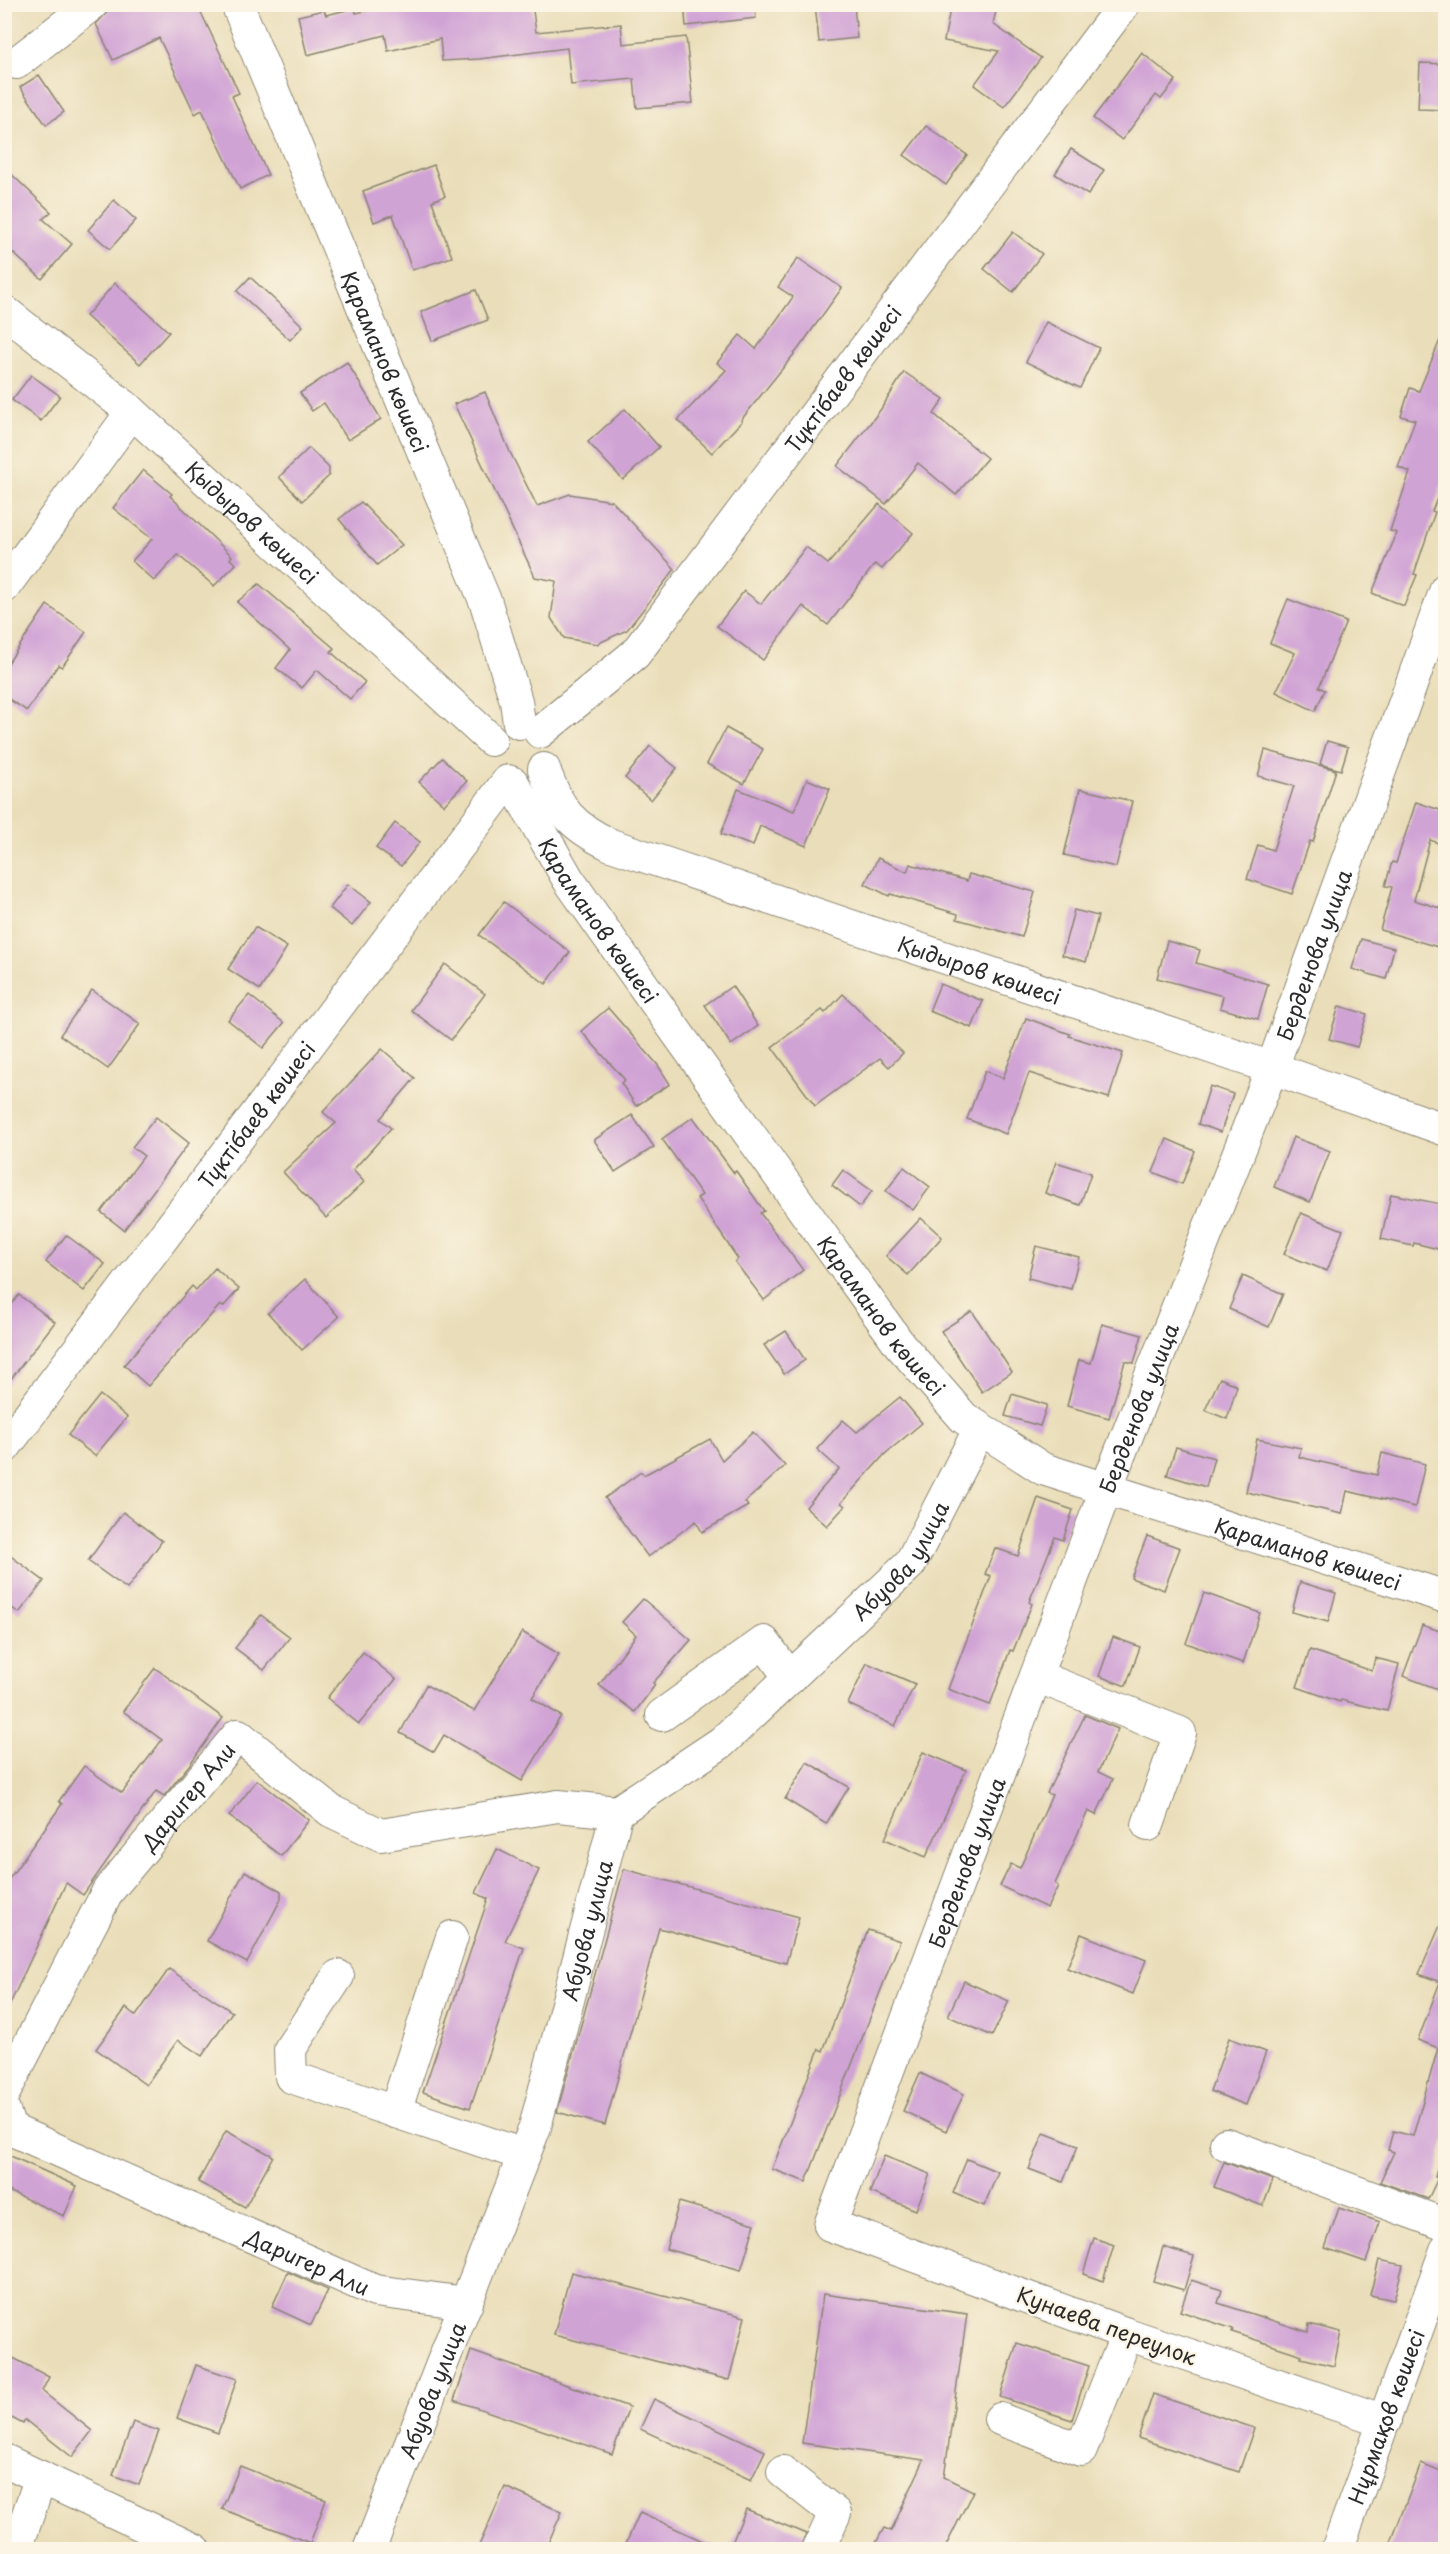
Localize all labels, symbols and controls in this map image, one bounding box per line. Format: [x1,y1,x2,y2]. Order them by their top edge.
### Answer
street label: Қараманов көшесі [333,265,438,457]
street label: Түктібаев көшесі [776,298,908,459]
street label: Қыдыров көшесі [178,452,326,591]
street label: Қараманов көшесі [531,831,667,1010]
street label: Берденова улица [1267,864,1359,1045]
street label: Қыдыров көшесі [893,927,1066,1012]
street label: Түктібаев көшесі [190,1034,322,1195]
street label: Қараманов көшесі [810,1228,953,1403]
street label: Берденова улица [1090,1317,1186,1497]
street label: Абуова улица [844,1494,956,1627]
street label: Қараманов көшесі [1210,1508,1406,1598]
street label: Даригер Али [132,1735,242,1858]
street label: Берденова улица [919,1772,1013,1952]
street label: Абуова улица [553,1855,620,2004]
street label: Даригер Али [240,2219,375,2303]
street label: Кунаева переулок [1013,2278,1202,2373]
street label: Абуова улица [391,2316,473,2463]
street label: Нұрмақов көшесі [1339,2324,1432,2509]

